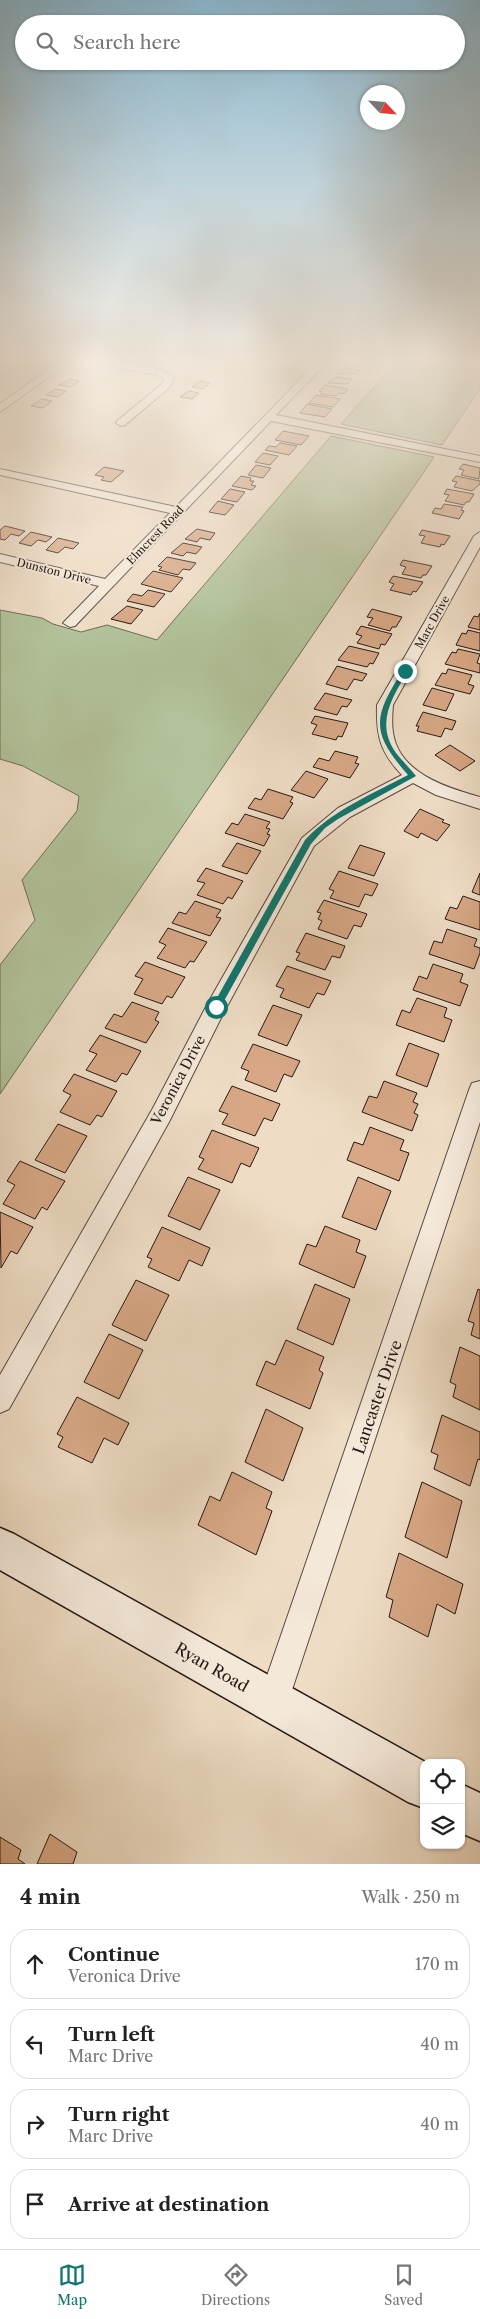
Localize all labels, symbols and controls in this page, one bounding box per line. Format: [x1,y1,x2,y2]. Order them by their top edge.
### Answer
search box [15,15,465,70]
icon: search [33,29,61,57]
text: Search here [73,31,181,54]
north arrow [360,85,405,130]
street label: Elmcrest Road [123,502,187,567]
street label: Dunston Drive [15,555,93,587]
street label: Marc Drive [412,593,452,651]
route end [394,660,417,683]
route start [205,996,228,1019]
street label: Veronica Drive [146,1032,209,1129]
street label: Lancaster Drive [348,1337,406,1457]
street label: Ryan Road [172,1638,253,1696]
map controls [420,1759,465,1849]
button: locate [420,1759,465,1804]
button: layers [420,1804,465,1849]
text: 4 min [20,1884,81,1909]
text: Walk · 250 m [362,1887,460,1907]
text: Continue [68,1943,160,1966]
icon: ahead [21,1950,49,1978]
text: 170 m [415,1954,459,1974]
text: Veronica Drive [68,1966,181,1986]
text: Turn left [68,2023,155,2046]
icon: left [21,2030,49,2058]
text: 40 m [420,2034,459,2054]
text: Marc Drive [68,2046,153,2066]
text: Turn right [68,2103,169,2126]
icon: right [21,2110,49,2138]
text: 40 m [420,2114,459,2134]
text: Marc Drive [68,2126,153,2146]
icon: arrive [21,2190,49,2218]
text: Arrive at destination [68,2193,269,2216]
tab: Map [57,2261,87,2309]
tab: Directions [201,2261,270,2309]
tab: Saved [384,2261,423,2309]

